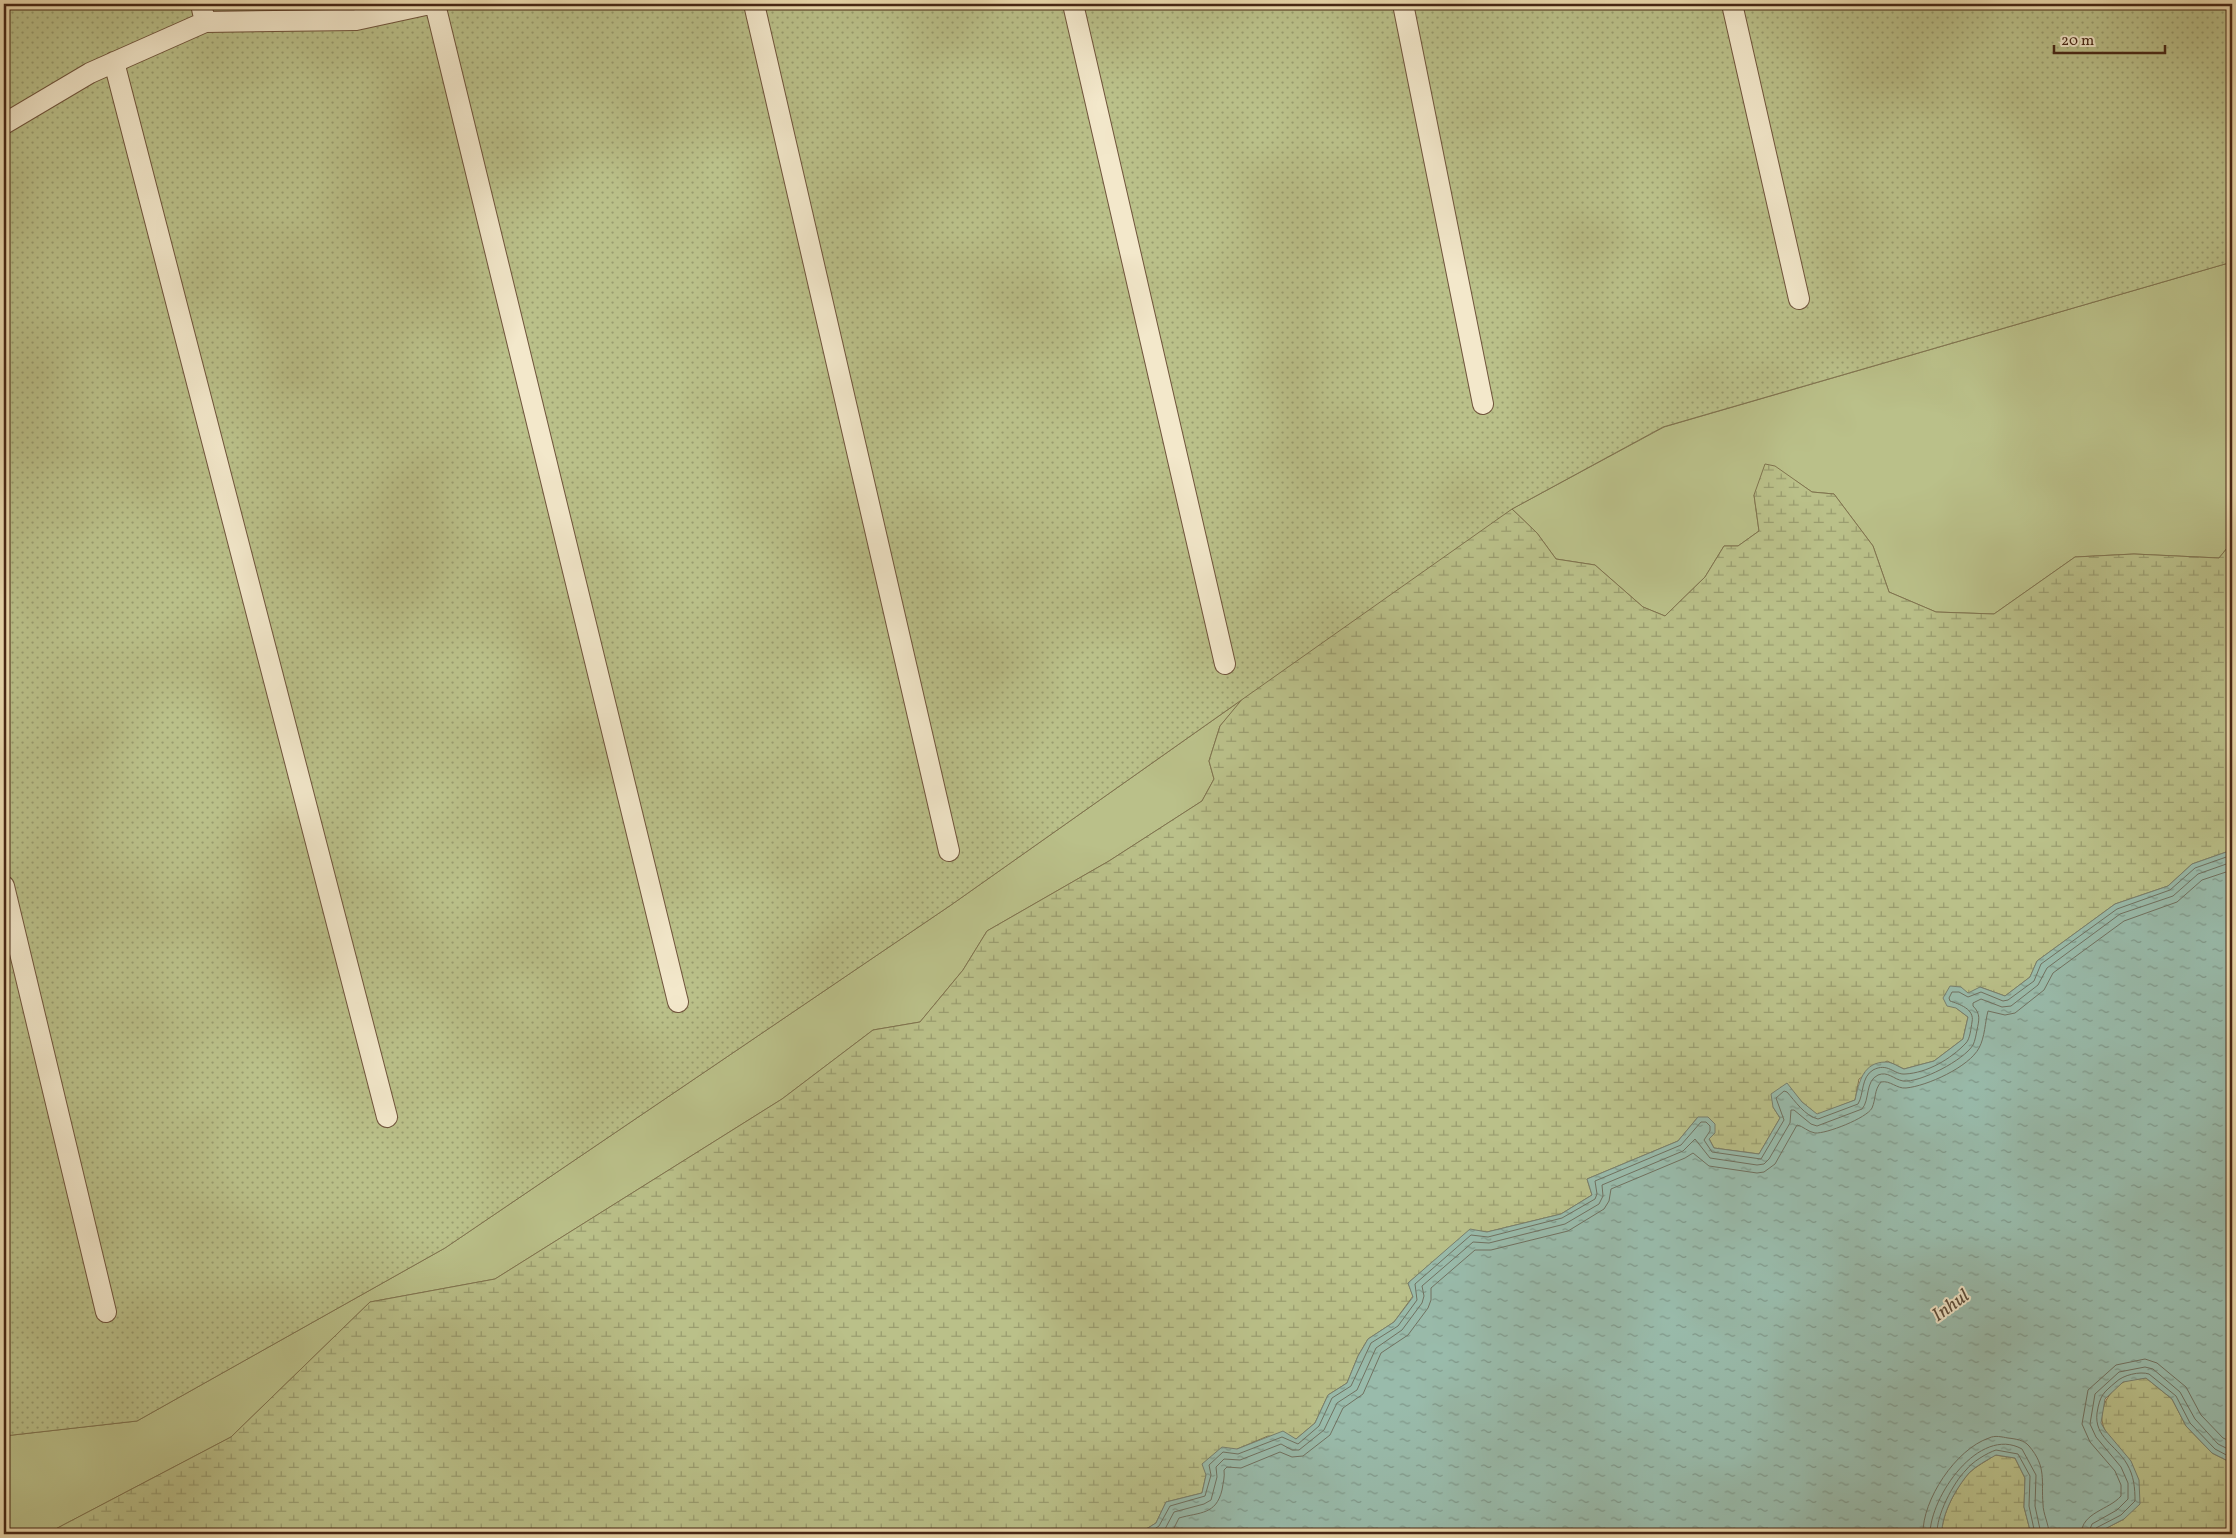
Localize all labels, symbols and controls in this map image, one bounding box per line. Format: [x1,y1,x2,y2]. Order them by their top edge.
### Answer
scale bar [2054,22,2165,54]
text: 20 m [2061,31,2094,52]
water label: Inhul [1927,1283,1975,1328]

